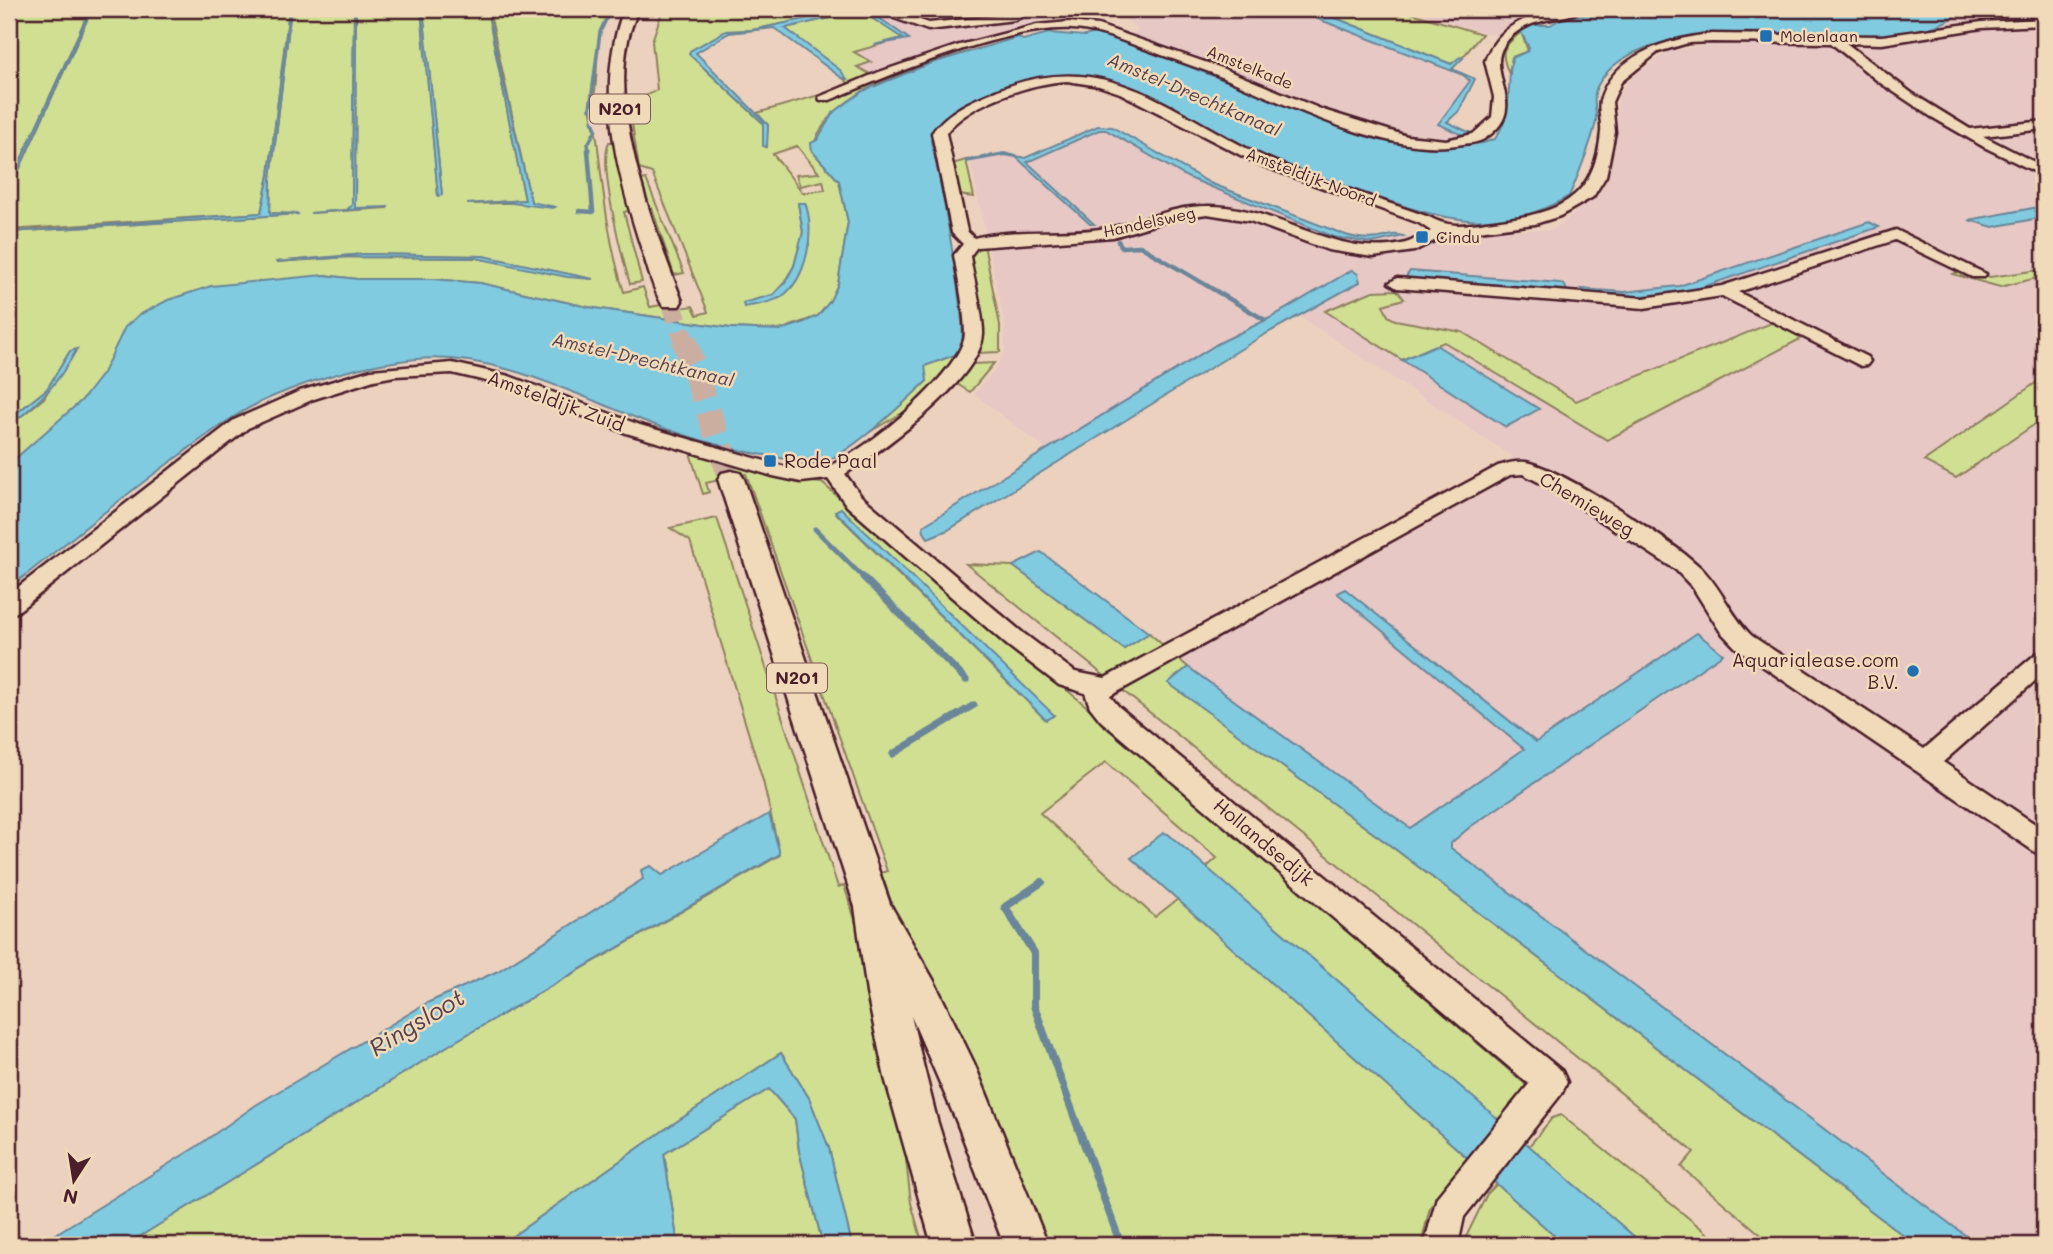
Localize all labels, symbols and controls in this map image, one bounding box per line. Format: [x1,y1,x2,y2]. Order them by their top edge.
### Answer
place label: Molenlaan [1780,25,1858,46]
marker: Molenlaan [1758,28,1774,44]
street label: Amstelkade [1204,40,1296,93]
water label: Amstel-Drechtkanaal [1104,47,1285,142]
road number: N201 [590,94,650,124]
street label: Amsteldijk-Noord [1243,142,1379,211]
street label: Handelsweg [1101,202,1197,242]
place label: Cindu [1436,226,1480,247]
marker: Cindu [1414,229,1430,245]
water label: Amstel-Drechtkanaal [550,326,737,392]
street label: Amsteldijk Zuid [484,364,628,437]
place label: Rode Paal [784,448,877,473]
marker: Rode Paal [762,453,778,469]
street label: Chemieweg [1535,465,1639,542]
place label: Aquarialease.com B.V. [1732,647,1899,694]
marker: Aquarialease.com B.V. [1905,663,1921,679]
road number: N201 [767,664,827,692]
street label: Hollandsedijk [1209,792,1320,891]
water label: Ringsloot [363,981,470,1062]
north arrow [38,1146,108,1216]
text: N [61,1183,80,1211]

